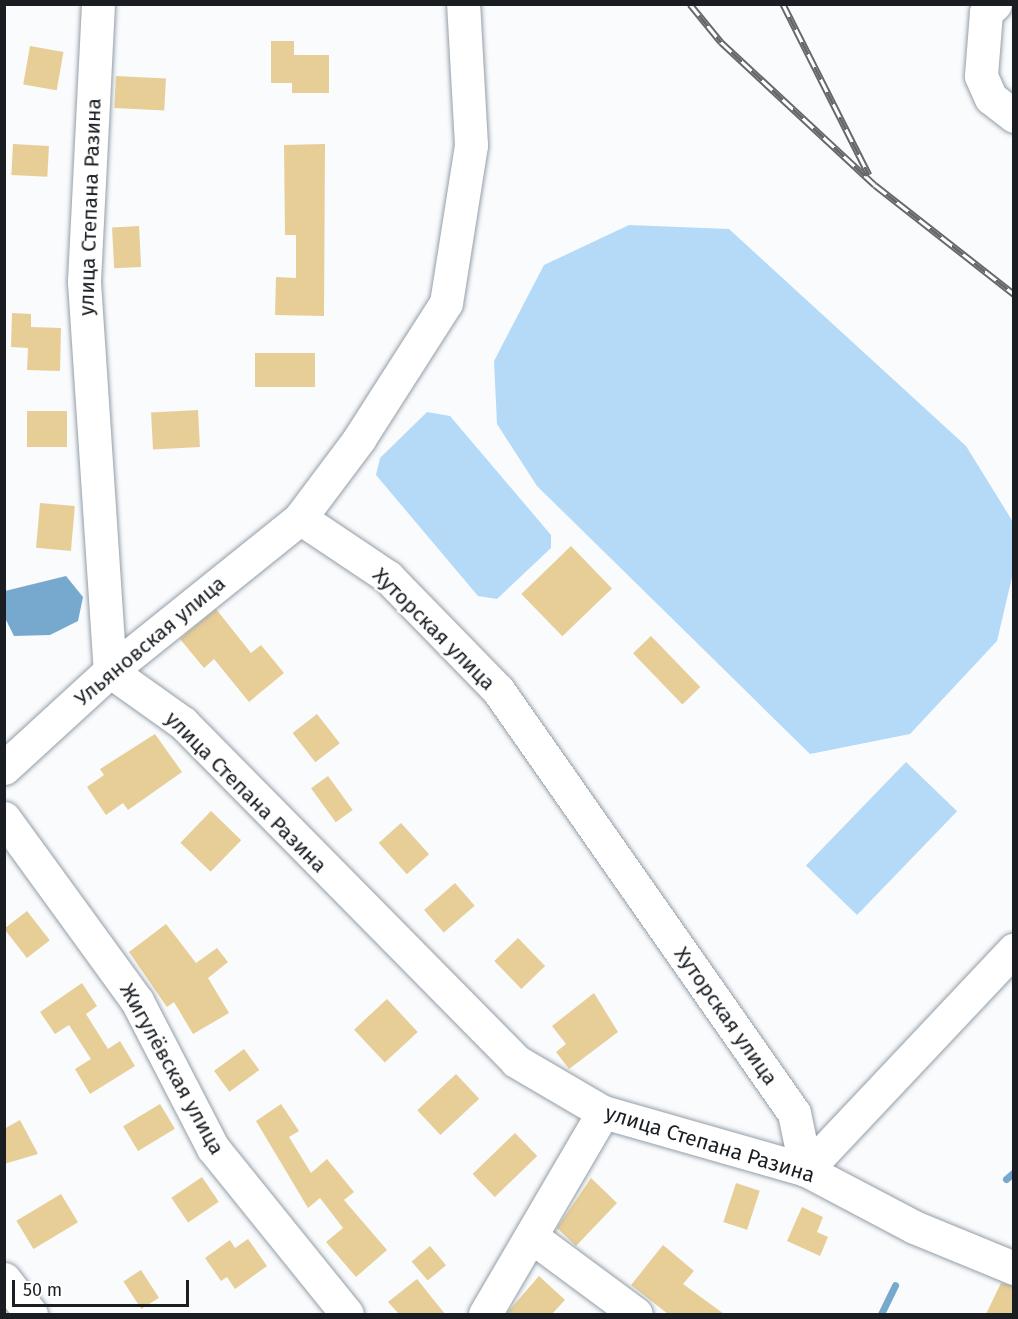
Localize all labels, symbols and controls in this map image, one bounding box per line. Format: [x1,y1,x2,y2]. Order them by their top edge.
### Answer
street label: улица Степана Разина [74,98,106,316]
street label: Хуторская улица [368,563,500,695]
street label: Ульяновская улица [70,571,230,711]
street label: улица Степана Разина [160,706,332,878]
street label: Хуторская улица [669,942,783,1090]
street label: Жигулёвская улица [114,979,230,1159]
street label: улица Степана Разина [602,1100,818,1188]
scale bar [15,1268,192,1306]
text: 50 m [23,1279,62,1301]

